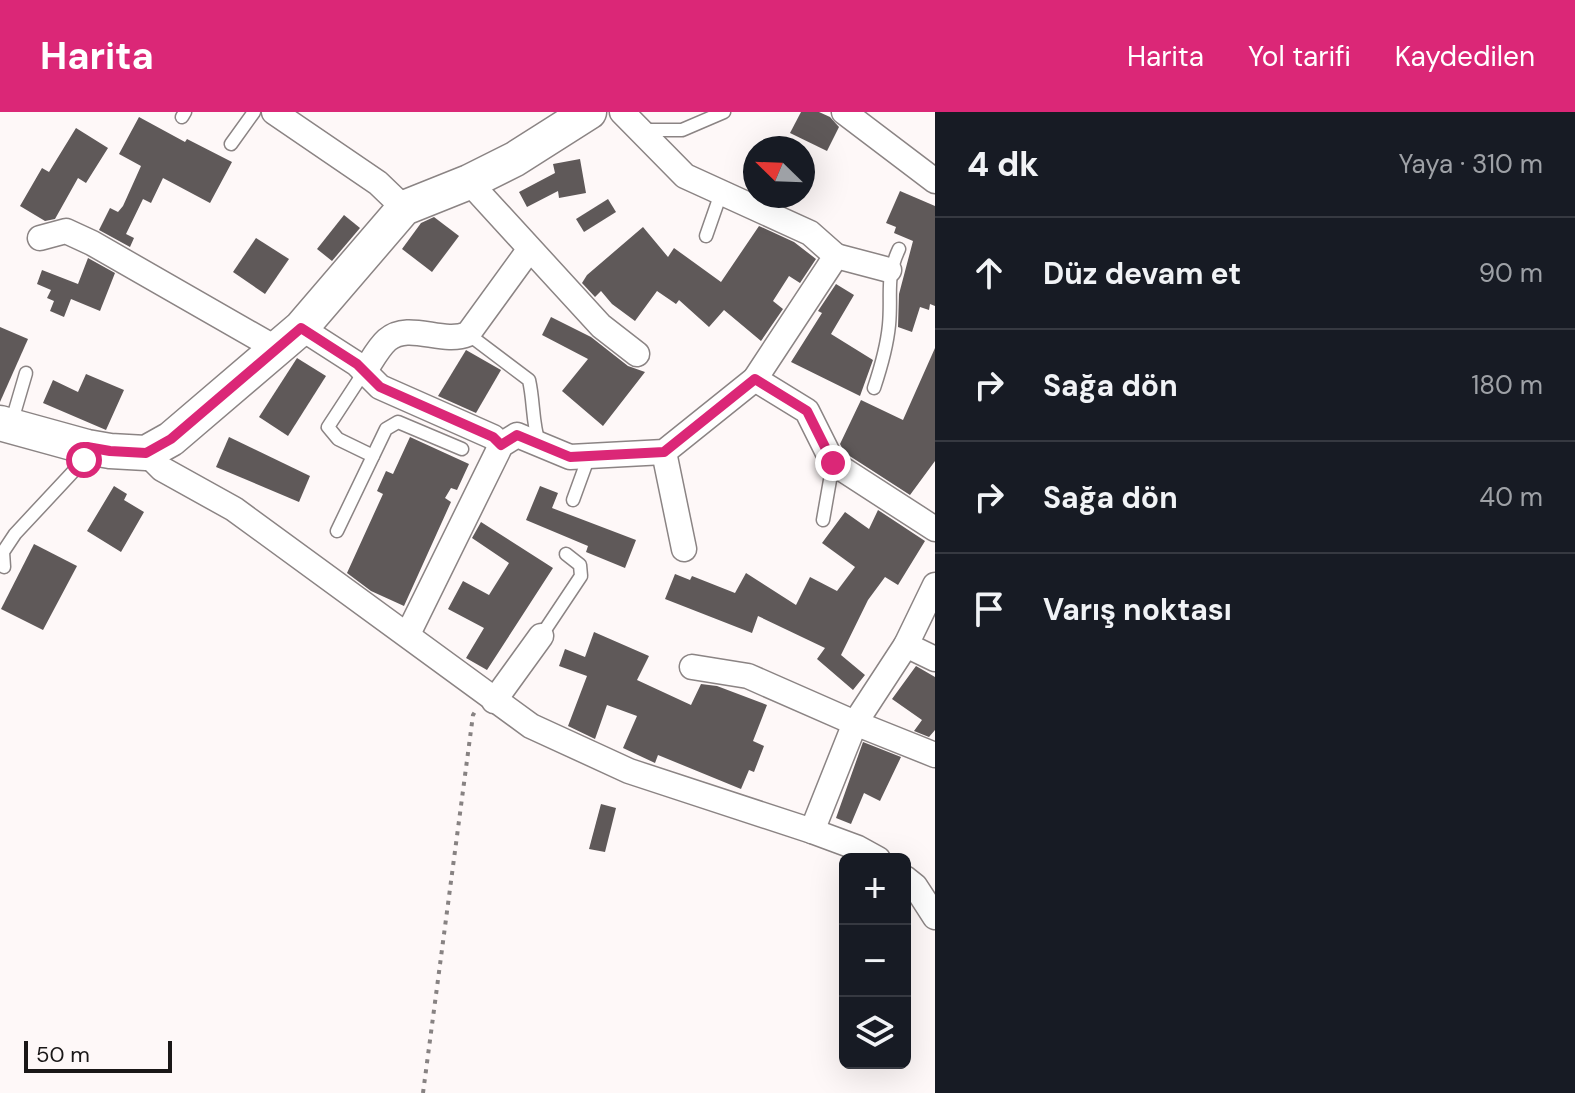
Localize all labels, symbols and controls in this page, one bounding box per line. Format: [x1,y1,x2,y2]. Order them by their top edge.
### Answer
text: Harita [40,31,154,81]
text: Harita [1127,38,1204,75]
text: Yol tarifi [1248,38,1351,75]
text: Kaydedilen [1395,38,1535,75]
north arrow [743,136,815,208]
text: 4 dk [967,142,1039,187]
text: Yaya · 310 m [1398,147,1543,181]
icon: ahead [967,251,1011,295]
text: Düz devam et [1043,254,1241,293]
text: 90 m [1479,256,1543,290]
icon: right [967,363,1011,407]
text: Sağa dön [1043,366,1178,405]
text: 180 m [1471,368,1543,402]
route start [66,442,102,478]
route end [815,445,851,481]
icon: right [967,475,1011,519]
text: Sağa dön [1043,478,1178,517]
text: 40 m [1479,480,1543,514]
icon: arrive [967,587,1011,631]
text: Varış noktası [1043,590,1232,629]
map controls [839,853,911,1069]
button: + [839,853,911,925]
button: − [839,925,911,997]
button: layers [839,997,911,1069]
scale bar [24,1037,172,1073]
text: 50 m [36,1040,90,1069]

